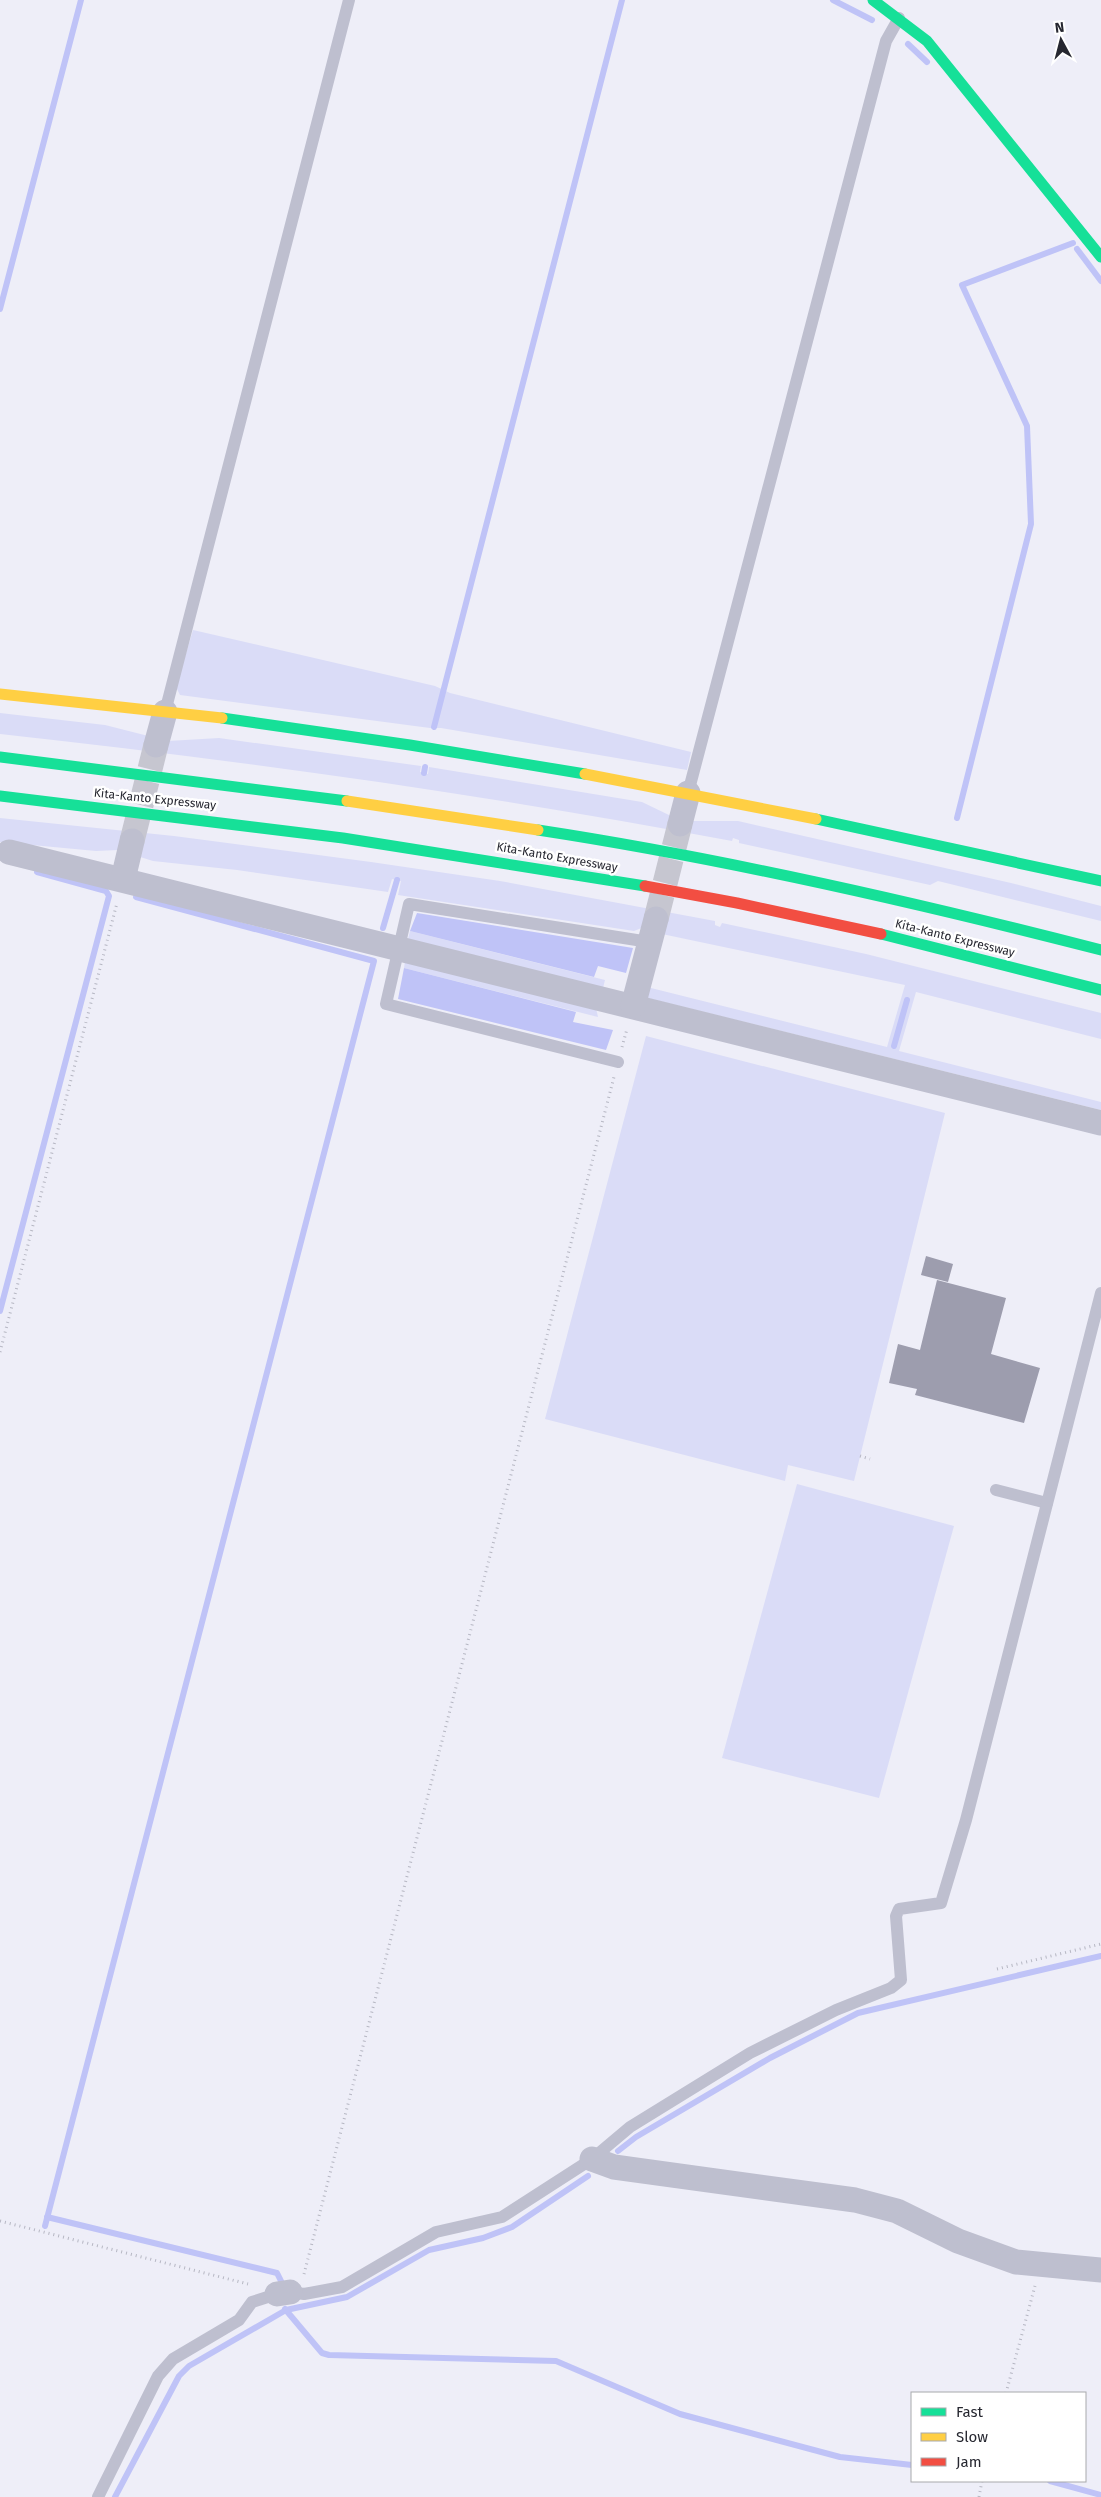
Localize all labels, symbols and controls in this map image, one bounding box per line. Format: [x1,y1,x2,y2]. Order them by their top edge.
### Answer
north arrow [1036,15,1086,65]
text: N [1054,19,1065,37]
street label: Kita-Kanto Expressway [93,786,217,812]
street label: Kita-Kanto Expressway [495,839,619,875]
street label: Kita-Kanto Expressway [894,916,1016,960]
legend [911,2392,1086,2482]
text: Fast [956,2403,983,2421]
text: Slow [956,2428,988,2446]
text: Jam [956,2453,982,2471]

